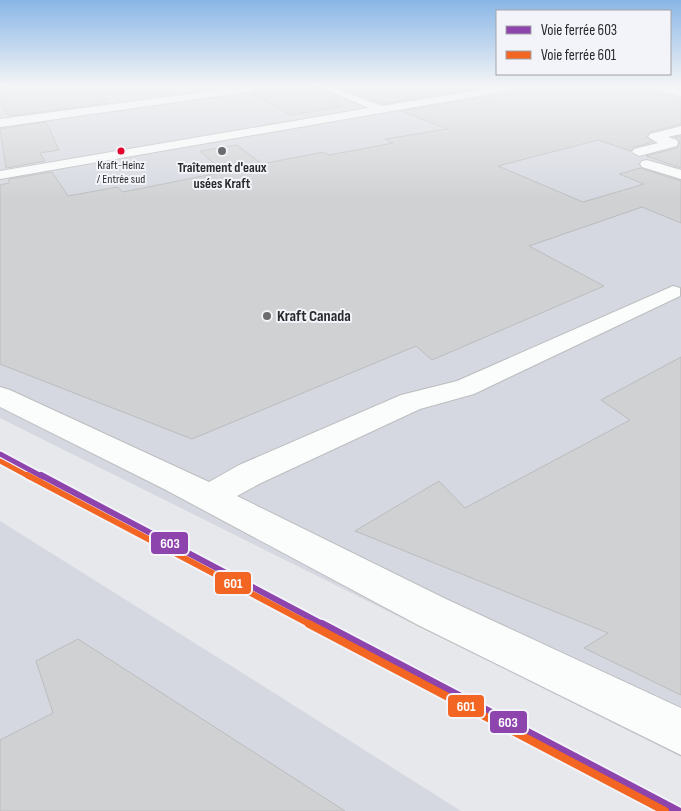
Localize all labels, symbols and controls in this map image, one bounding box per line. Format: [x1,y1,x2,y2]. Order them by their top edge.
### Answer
legend [496,10,671,75]
text: Voie ferrée 603 [541,21,617,40]
text: Voie ferrée 601 [541,46,617,65]
marker: Traîtement d'eaux usées Kraft [216,145,228,157]
marker: Kraft-Heinz / Entrée sud [116,146,126,156]
place label: Kraft-Heinz / Entrée sud [97,158,145,187]
place label: Traîtement d'eaux usées Kraft [177,159,267,192]
place label: Kraft Canada [277,307,351,326]
marker: Kraft Canada [261,310,273,322]
line badge: 603 [150,531,189,555]
text: 603 [160,535,180,552]
line badge: 601 [214,571,252,595]
text: 601 [224,575,243,592]
line badge: 601 [447,694,485,718]
text: 601 [457,698,476,715]
line badge: 603 [489,710,528,734]
text: 603 [498,714,518,731]

